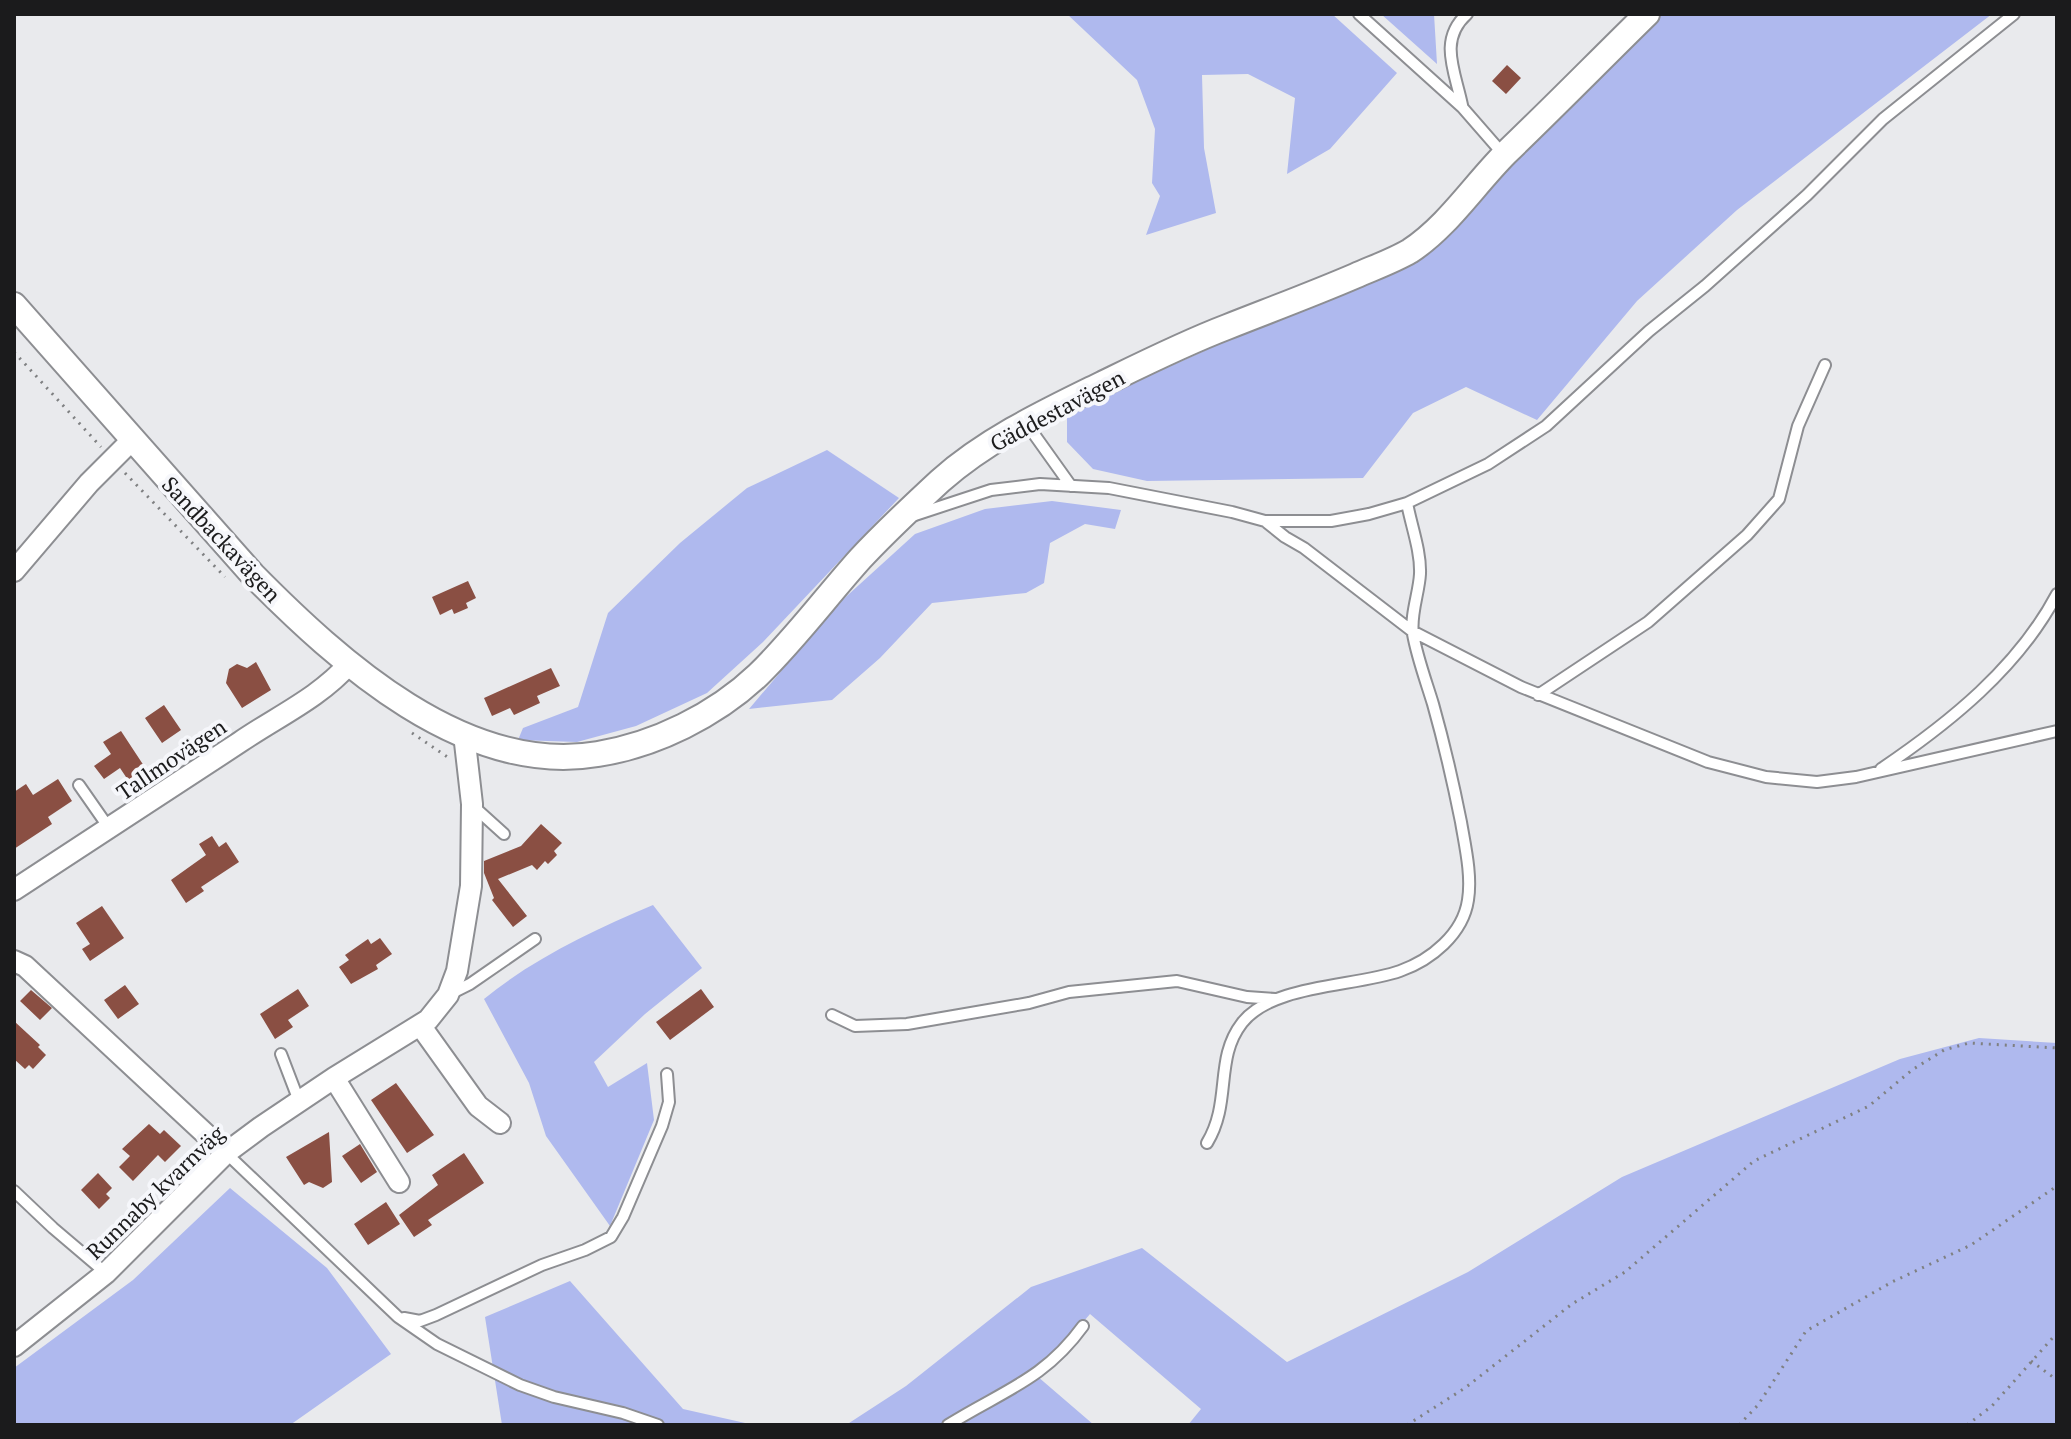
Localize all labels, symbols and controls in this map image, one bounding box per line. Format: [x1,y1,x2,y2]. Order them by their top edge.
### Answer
street label: Gäddestavägen [985,362,1129,458]
street label: Sandbackavägen [156,470,288,608]
street label: Tallmovägen [111,712,231,806]
street label: Runnaby kvarnväg [80,1118,230,1265]

